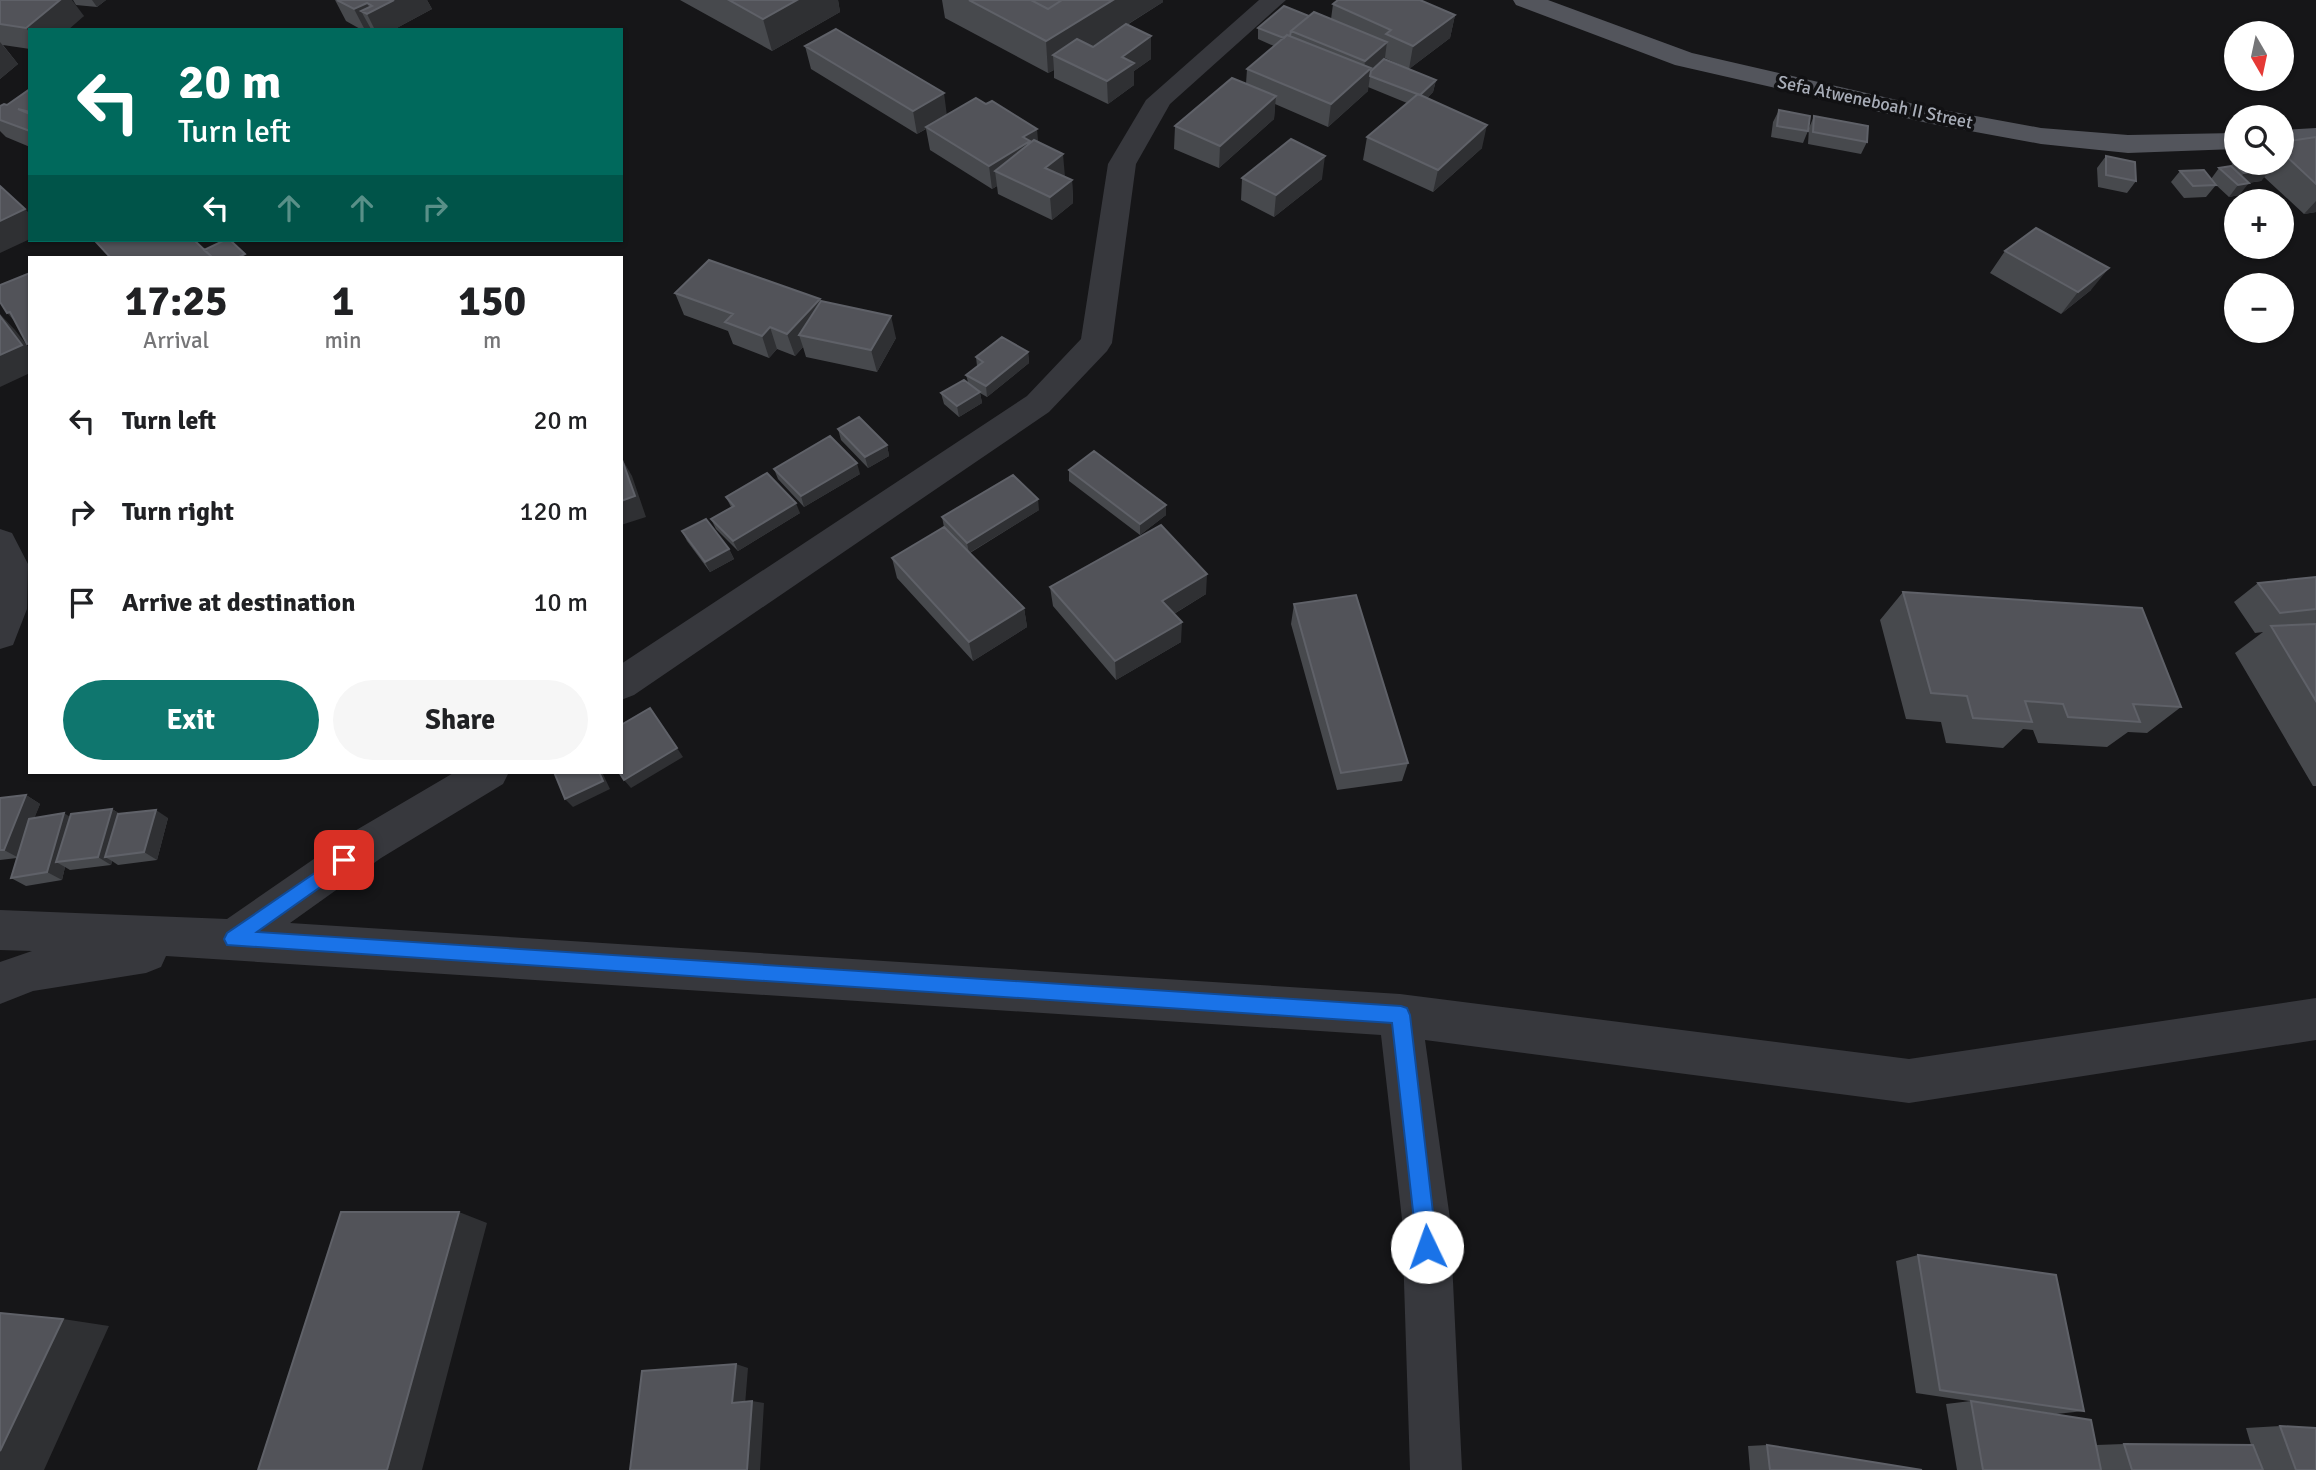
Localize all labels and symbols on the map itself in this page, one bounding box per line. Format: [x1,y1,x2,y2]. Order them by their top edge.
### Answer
north arrow [2224,21,2294,91]
street label: Sefa Atweneboah II Street [1775,71,1975,133]
pin [314,830,374,890]
position arrow [1390,1210,1464,1284]

